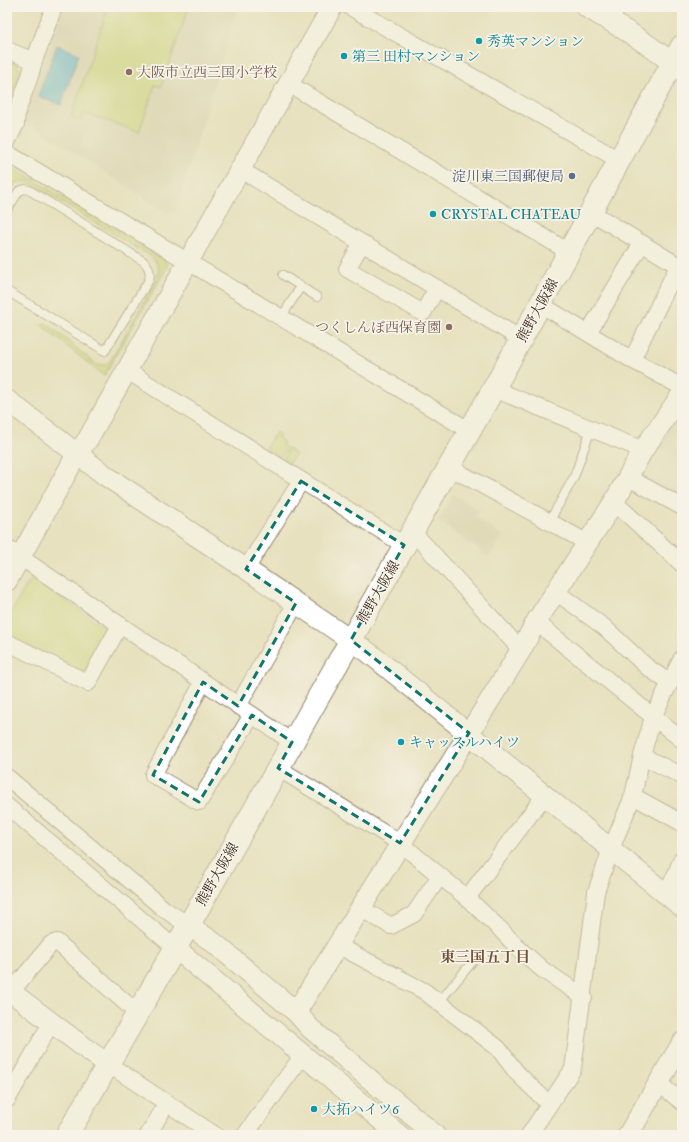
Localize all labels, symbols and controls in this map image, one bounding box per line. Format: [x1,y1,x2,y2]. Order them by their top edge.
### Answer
place label: 秀英マンション [487,33,584,50]
marker: 秀英マンション [474,36,484,46]
place label: 第三 田村マンション [352,48,480,65]
marker: 第三 田村マンション [339,51,349,61]
place label: 大阪市立西三国小学校 [137,64,277,81]
marker: 大阪市立西三国小学校 [124,67,134,77]
place label: 淀川東三国郵便局 [452,168,564,185]
marker: 淀川東三国郵便局 [567,171,577,181]
place label: CRYSTAL CHATEAU [441,206,581,223]
marker: CRYSTAL CHATEAU [428,209,438,219]
street label: 熊野大阪線 [513,276,562,345]
place label: つくしんぼ西保育園 [315,319,441,336]
marker: つくしんぼ西保育園 [444,322,454,332]
street label: 熊野大阪線 [354,558,403,627]
place label: キャッスルハイツ [409,734,520,751]
marker: キャッスルハイツ [396,737,406,747]
street label: 熊野大阪線 [193,840,242,909]
district label: 東三国五丁目 [440,948,530,967]
place label: 大拓ハイツ6 [322,1101,400,1118]
marker: 大拓ハイツ6 [309,1104,319,1114]

